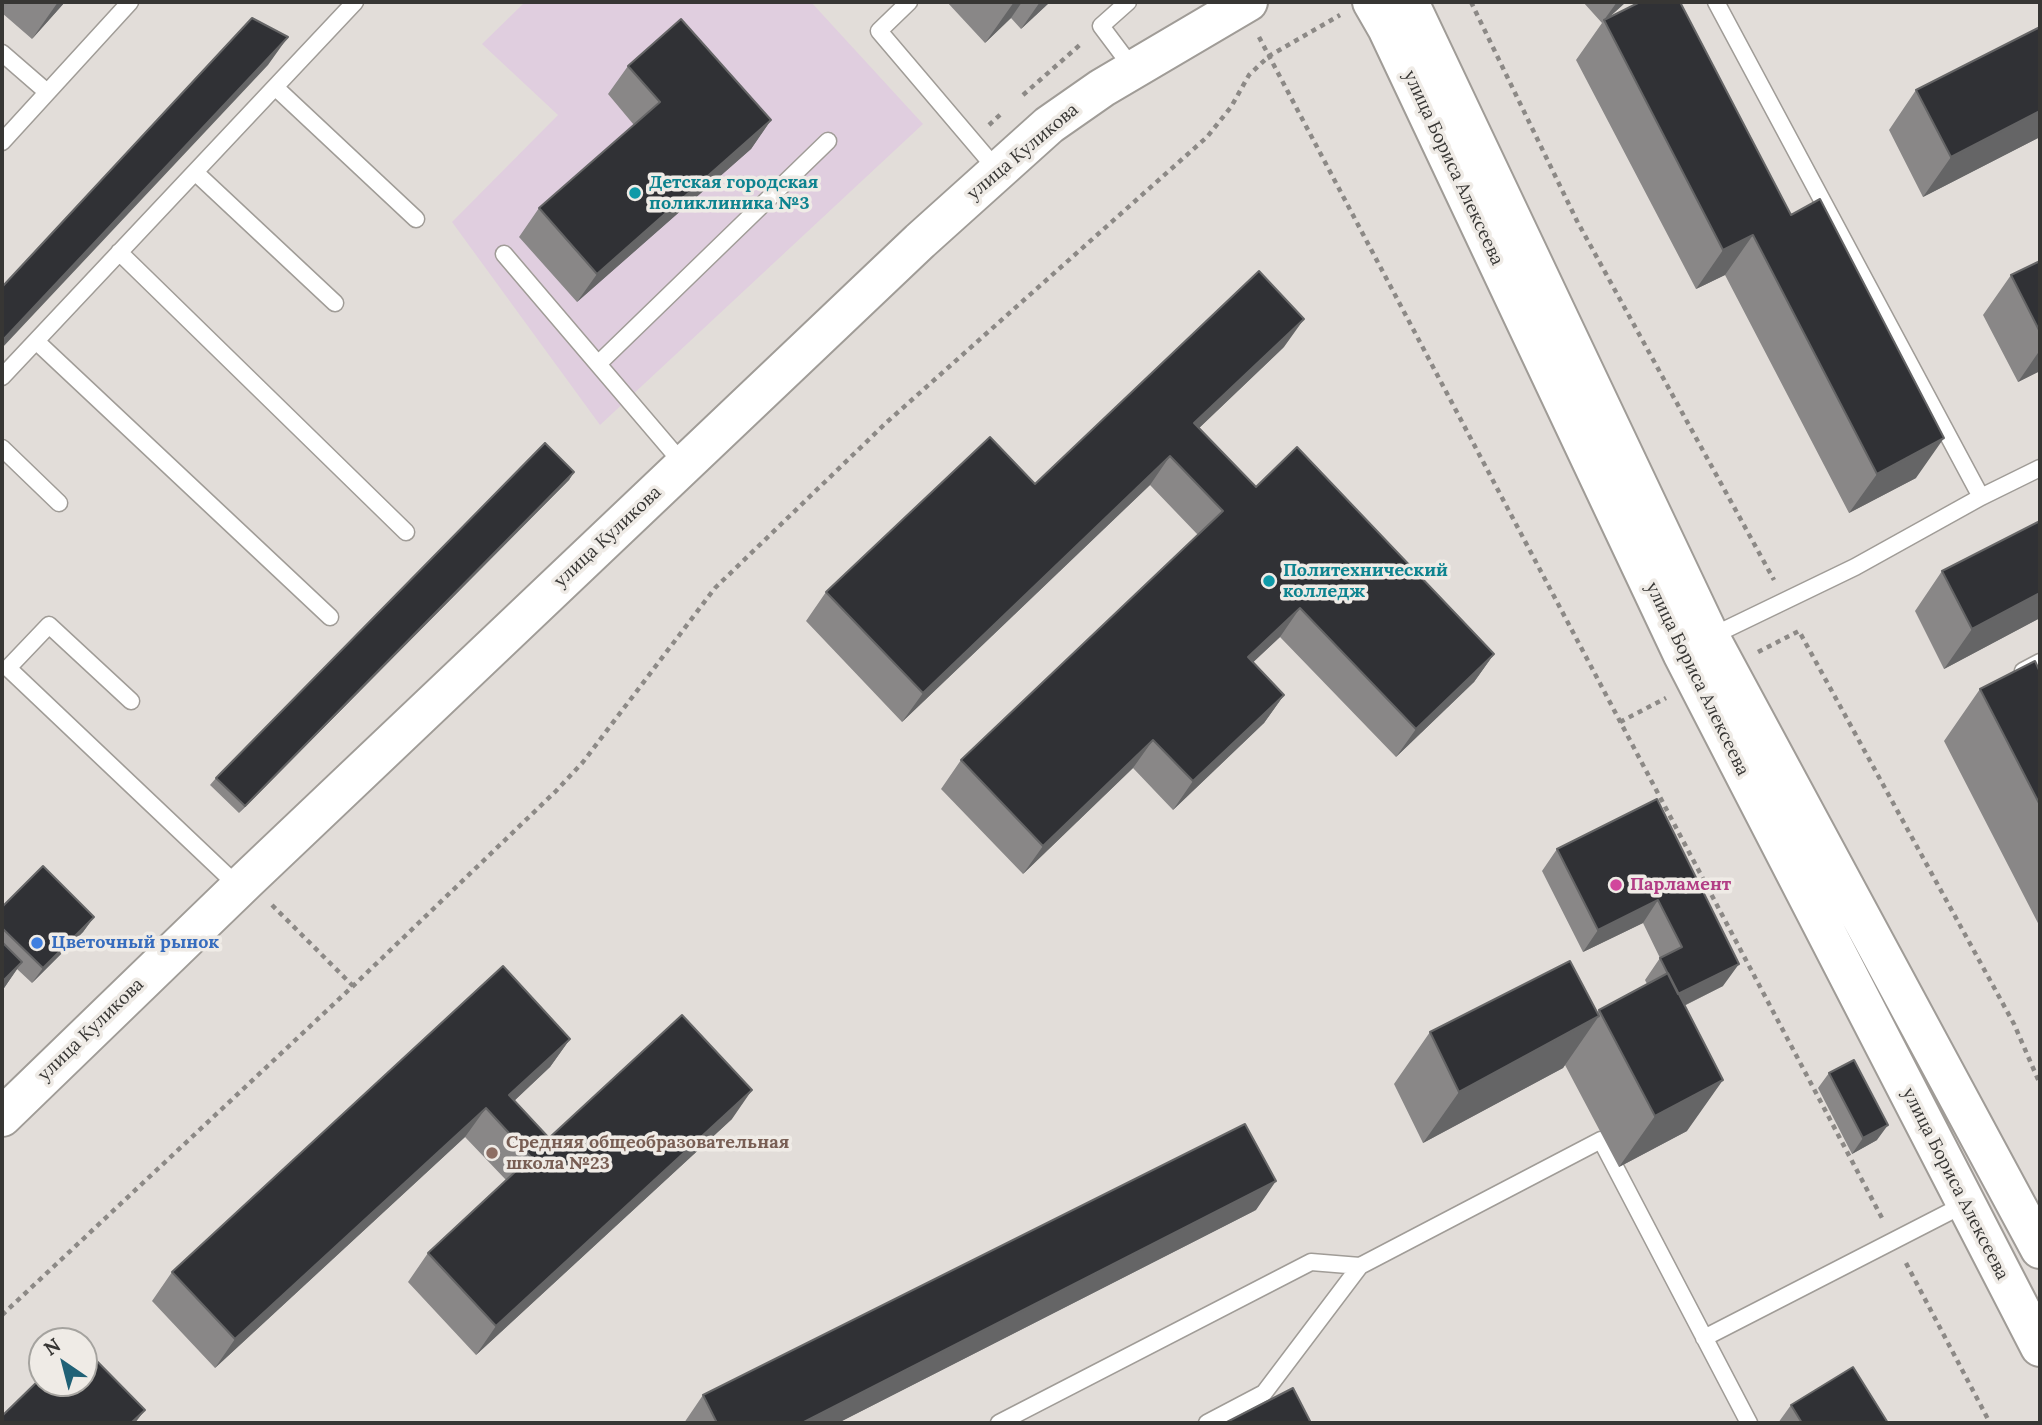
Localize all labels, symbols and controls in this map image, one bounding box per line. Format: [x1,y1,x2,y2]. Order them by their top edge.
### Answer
street label: улица Бориса Алексеева [1398,67,1508,269]
street label: улица Куликова [963,99,1083,205]
place label: Детская городская поликлиника №3 [649,172,818,214]
marker: Детская городская поликлиника №3 [627,185,643,201]
street label: улица Куликова [550,482,666,592]
place label: Политехнический колледж [1283,560,1448,602]
marker: Политехнический колледж [1261,573,1277,589]
street label: улица Бориса Алексеева [1641,579,1753,779]
place label: Парламент [1630,874,1731,896]
marker: Парламент [1608,877,1624,893]
place label: Цветочный рынок [51,932,219,954]
marker: Цветочный рынок [29,935,45,951]
street label: улица Куликова [34,974,148,1086]
street label: улица Бориса Алексеева [1897,1084,2013,1284]
place label: Средняя общеобразовательная школа №23 [506,1132,789,1174]
marker: Средняя общеобразовательная школа №23 [484,1145,500,1161]
north arrow [28,1327,98,1397]
text: N [39,1332,65,1360]

